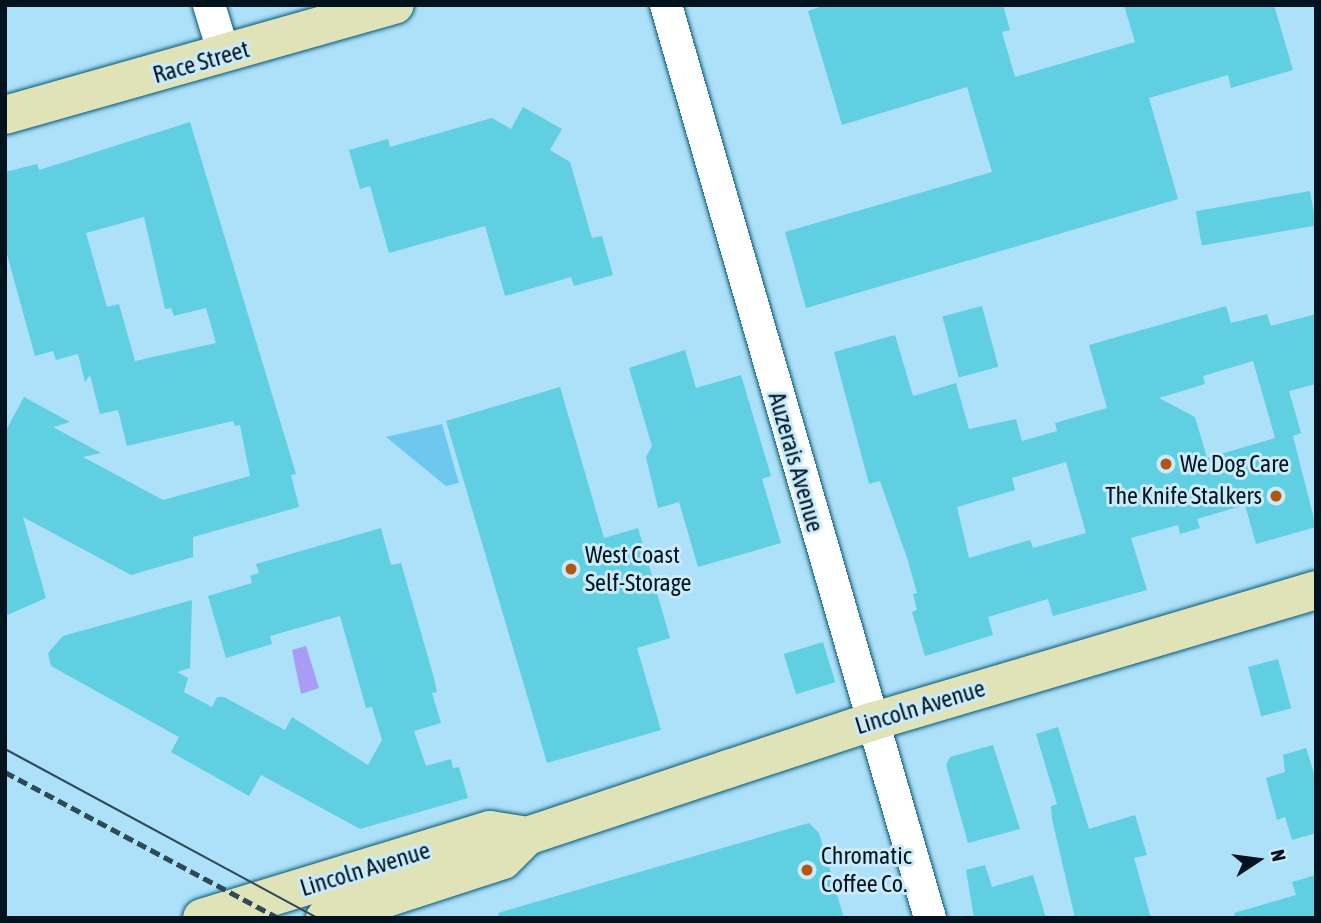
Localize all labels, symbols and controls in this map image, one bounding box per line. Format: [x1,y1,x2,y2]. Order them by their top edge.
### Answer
street label: Race Street [150,35,252,89]
street label: Auzerais Avenue [762,389,830,535]
place label: We Dog Care [1180,450,1289,478]
marker: We Dog Care [1158,456,1174,472]
place label: The Knife Stalkers [1105,482,1262,510]
marker: The Knife Stalkers [1268,488,1284,504]
place label: West Coast Self-Storage [585,541,691,597]
marker: West Coast Self-Storage [563,561,579,577]
street label: Lincoln Avenue [852,674,988,740]
north arrow [1223,825,1293,895]
street label: Lincoln Avenue [297,836,433,902]
place label: Chromatic Coffee Co. [821,842,912,898]
text: N [1266,847,1290,863]
marker: Chromatic Coffee Co. [799,862,815,878]

